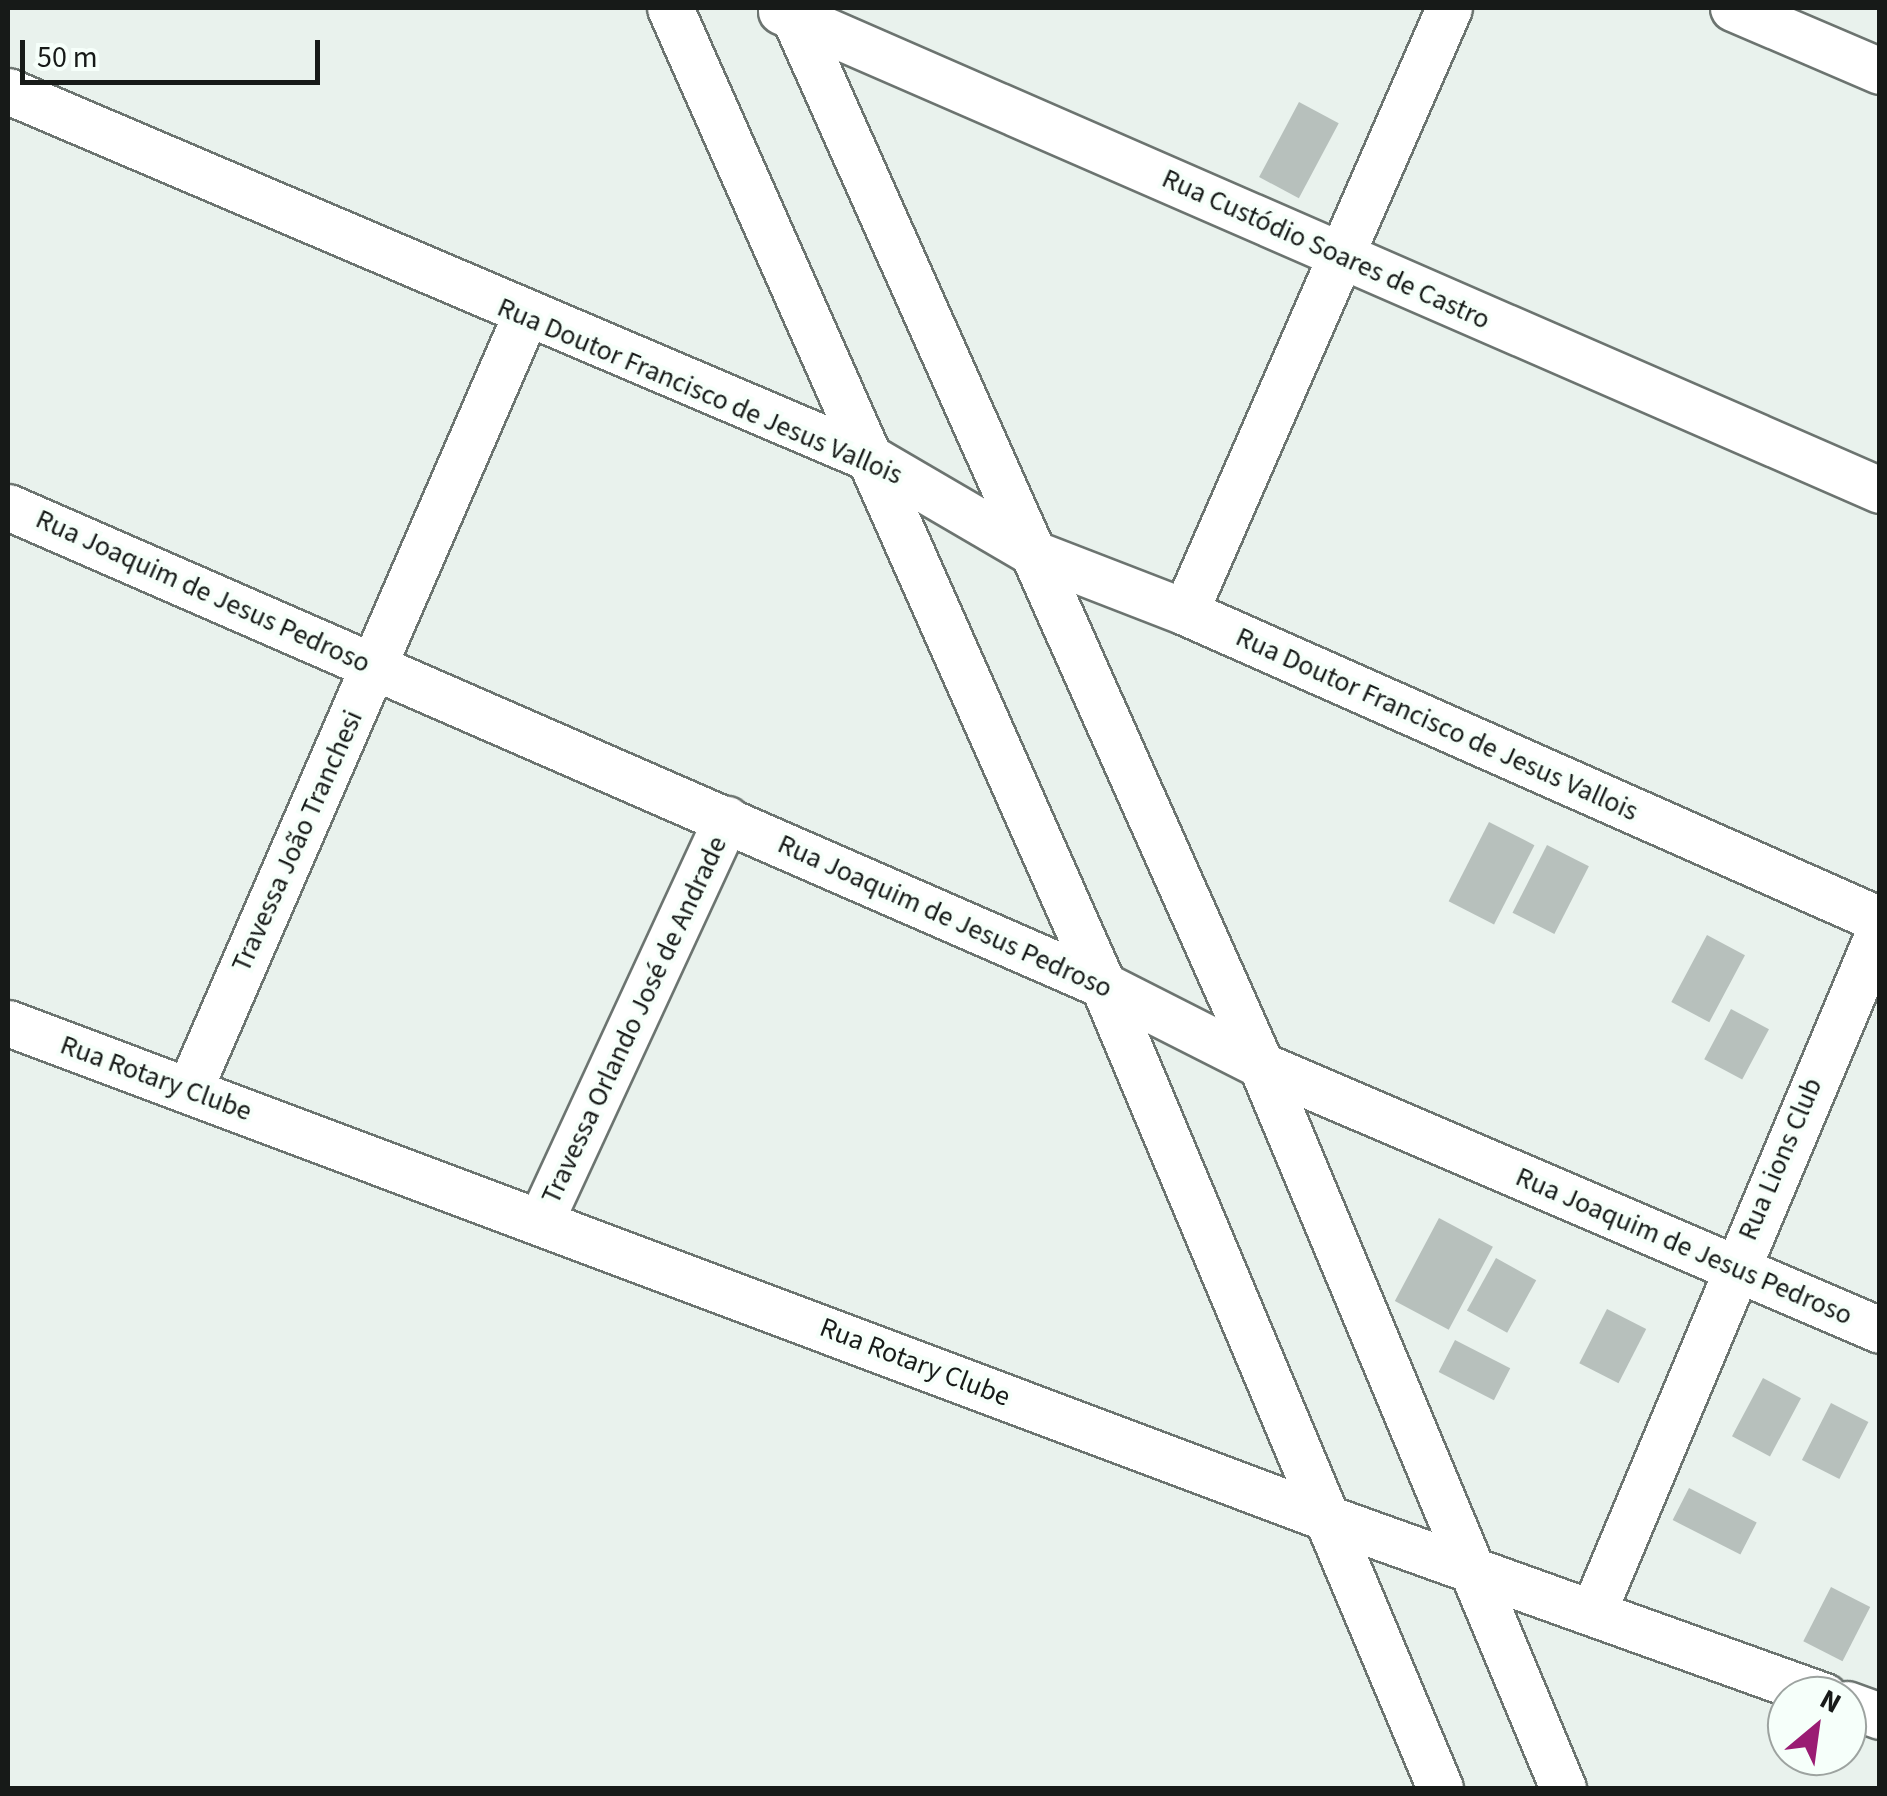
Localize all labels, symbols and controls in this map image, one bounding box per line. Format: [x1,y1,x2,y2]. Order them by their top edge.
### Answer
scale bar [25,20,325,82]
text: 50 m [37,36,98,79]
street label: Rua Custódio Soares de Castro [1157,161,1495,337]
street label: Rua Doutor Francisco de Jesus Vallois [492,290,908,492]
street label: Rua Joaquim de Jesus Pedroso [31,502,375,680]
street label: Rua Doutor Francisco de Jesus Vallois [1231,620,1643,828]
street label: Travessa João Tranchesi [224,705,370,977]
street label: Rua Joaquim de Jesus Pedroso [773,827,1117,1005]
street label: Travessa Orlando José de Andrade [534,831,734,1209]
street label: Rua Rotary Clube [56,1028,256,1128]
street label: Rua Lions Club [1731,1073,1829,1245]
street label: Rua Joaquim de Jesus Pedroso [1511,1160,1857,1332]
street label: Rua Rotary Clube [815,1310,1015,1414]
north arrow [1767,1676,1867,1776]
text: N [1813,1680,1848,1724]

